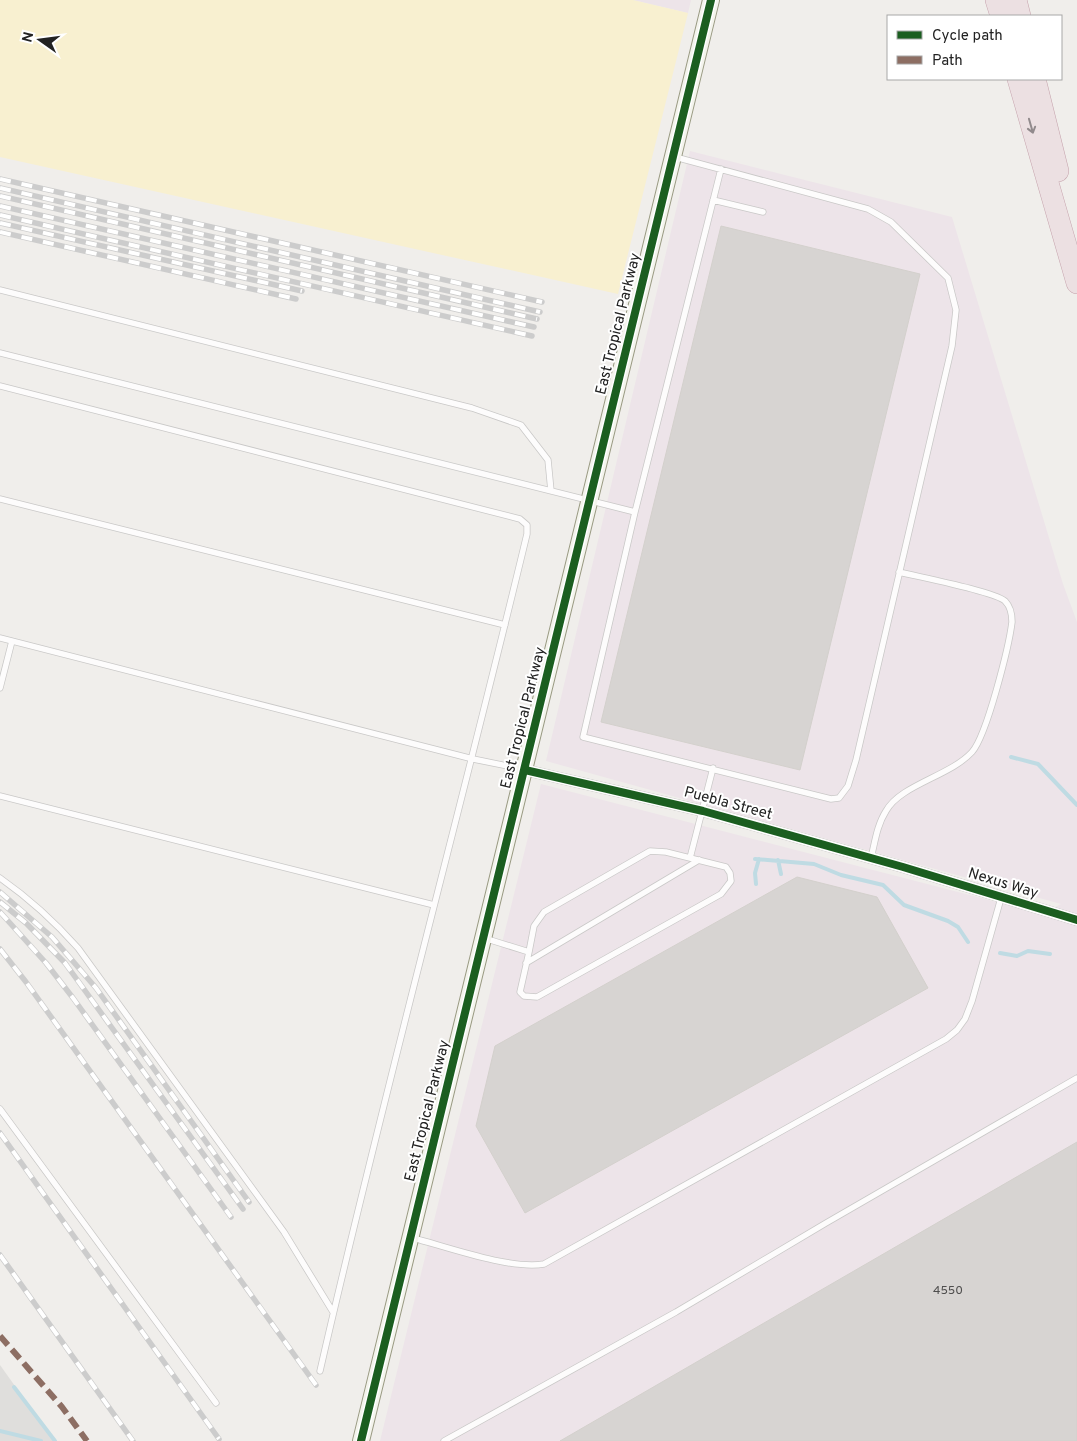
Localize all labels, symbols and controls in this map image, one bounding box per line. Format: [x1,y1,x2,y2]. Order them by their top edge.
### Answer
north arrow [15,15,65,65]
legend [887,15,1062,80]
text: Cycle path [932,27,1003,46]
text: N [19,30,38,44]
text: Path [932,52,963,71]
one-way arrow [1026,117,1036,133]
street label: East Tropical Parkway [592,251,646,397]
street label: East Tropical Parkway [497,645,551,791]
street label: Puebla Street [682,783,774,825]
street label: Nexus Way [966,864,1041,904]
street label: East Tropical Parkway [401,1038,455,1184]
house number: 4550 [933,1283,963,1299]

